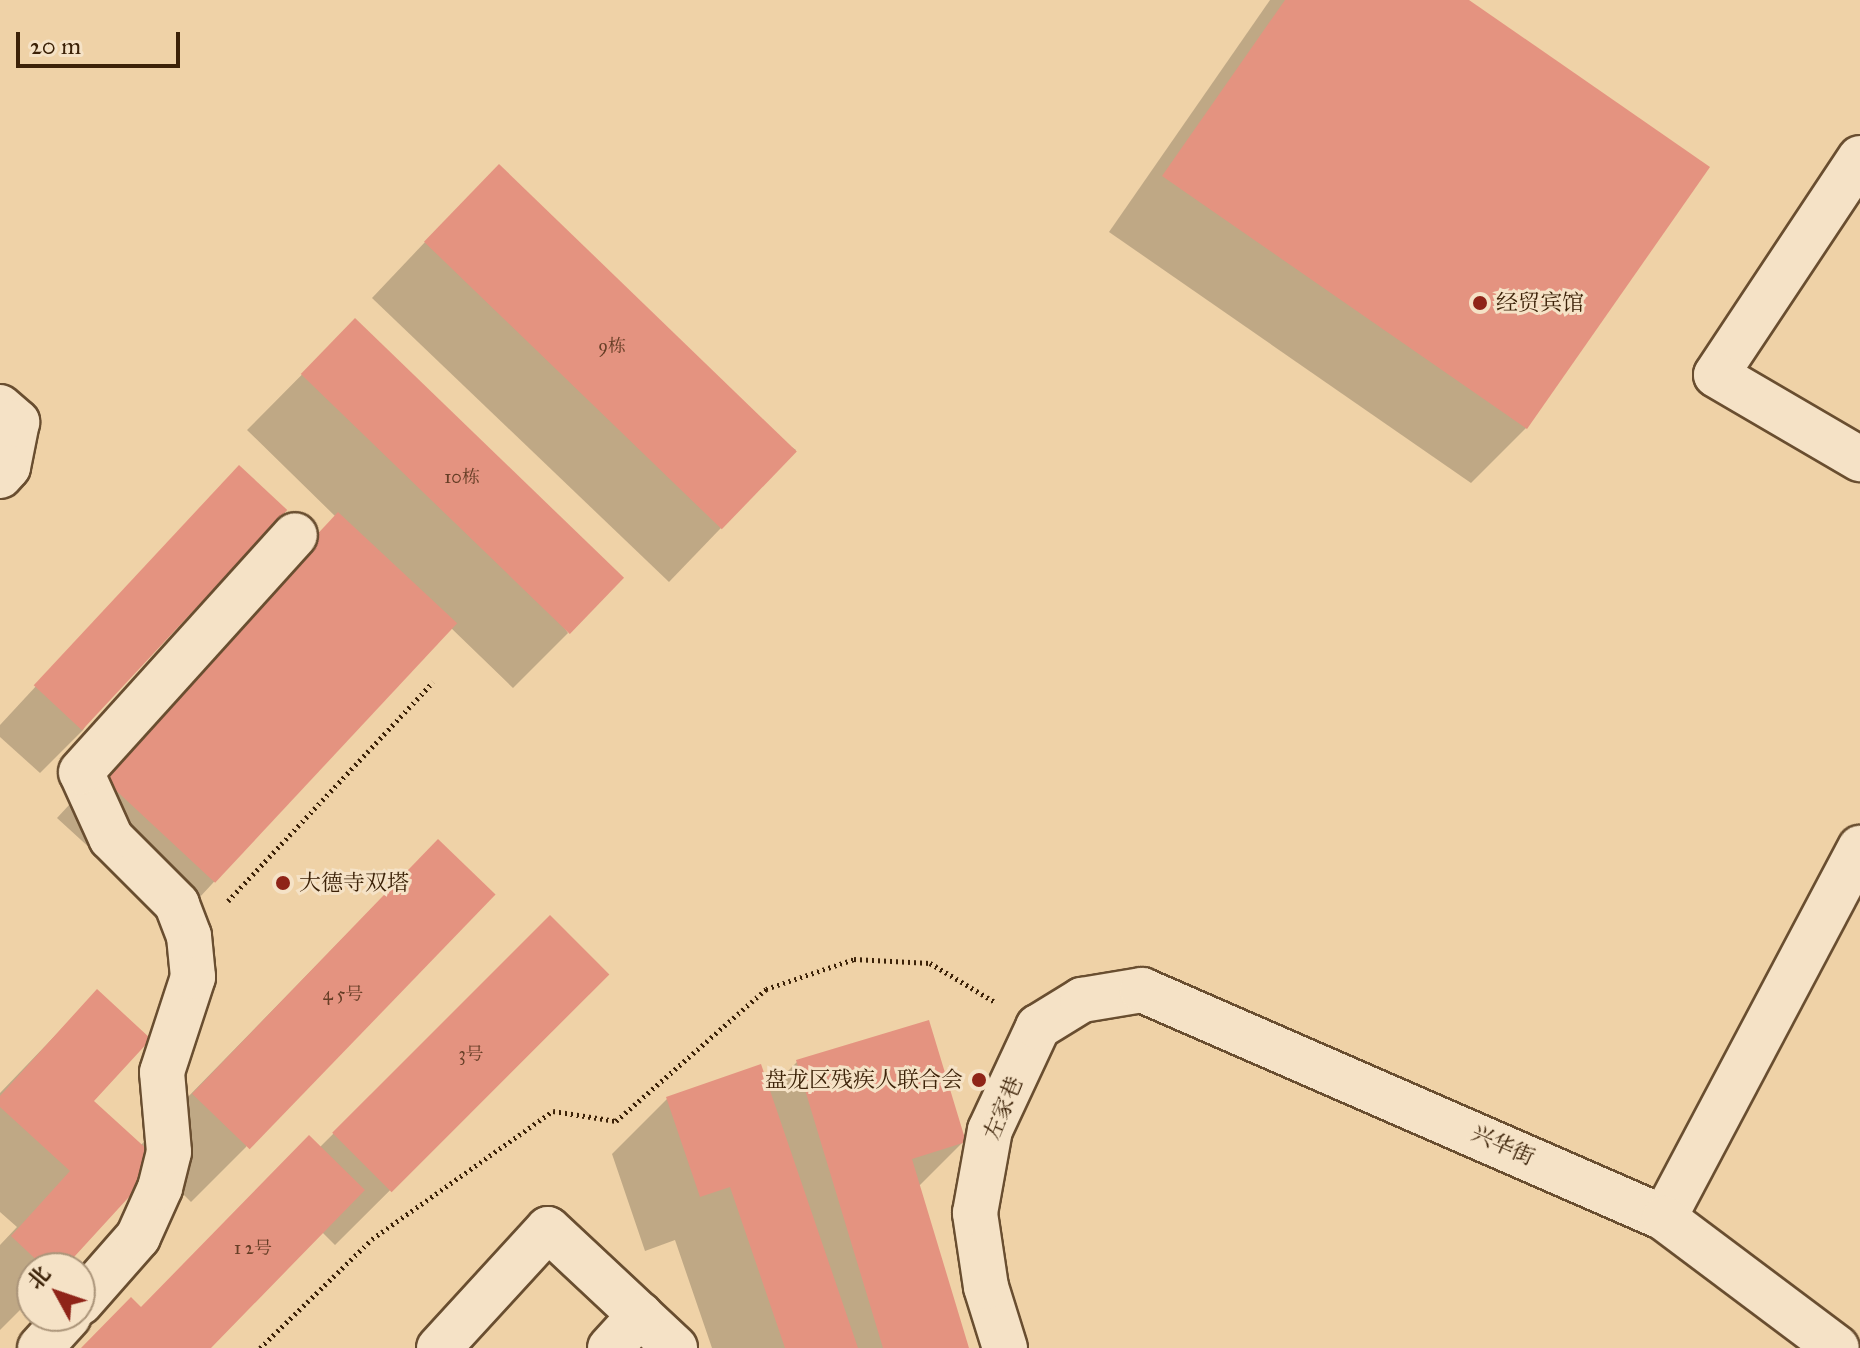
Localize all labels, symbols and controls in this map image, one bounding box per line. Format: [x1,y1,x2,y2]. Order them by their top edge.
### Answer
scale bar [20,16,184,66]
text: 20 m [30,31,81,61]
place label: 经贸宾馆 [1496,290,1584,316]
marker: 经贸宾馆 [1471,294,1489,312]
house number: 9栋 [598,335,626,357]
house number: 10栋 [444,466,480,488]
place label: 大德寺双塔 [299,870,409,896]
marker: 大德寺双塔 [274,874,292,892]
house number: 4 5号 [323,983,363,1005]
house number: 3号 [458,1043,484,1065]
place label: 盘龙区残疾人联合会 [765,1067,963,1093]
marker: 盘龙区残疾人联合会 [970,1071,988,1089]
street label: 左家巷 [978,1072,1028,1144]
street label: 兴华街 [1467,1120,1539,1170]
house number: 1 2号 [234,1237,272,1259]
north arrow [16,1252,96,1332]
text: 北 [21,1260,56,1295]

